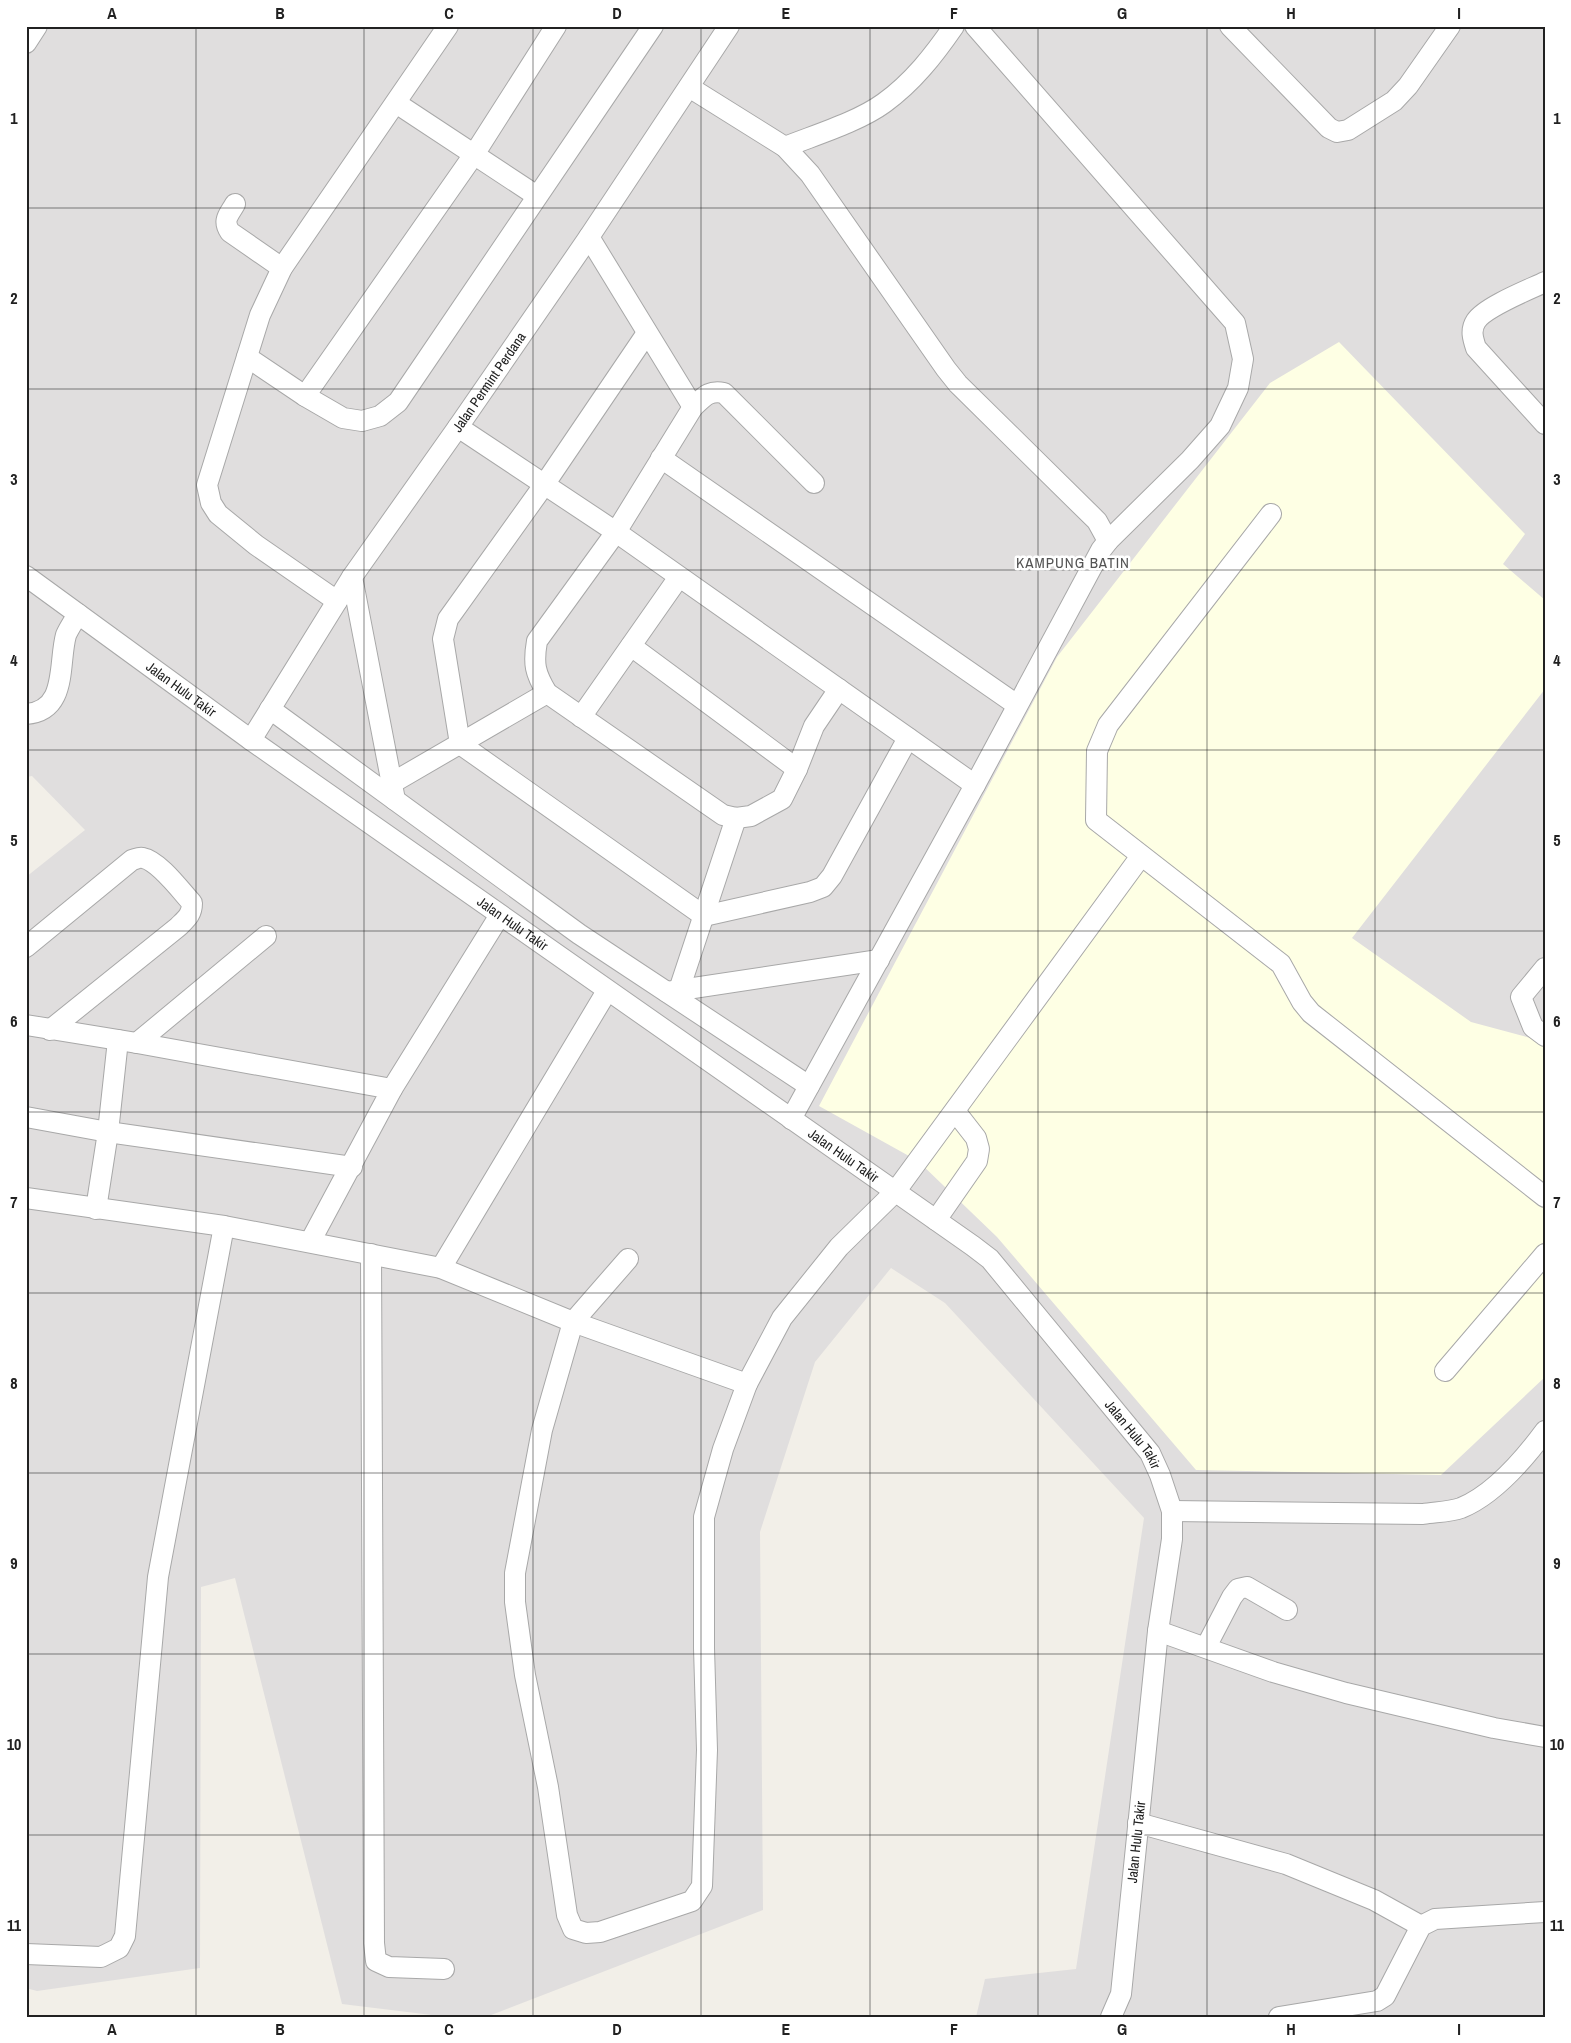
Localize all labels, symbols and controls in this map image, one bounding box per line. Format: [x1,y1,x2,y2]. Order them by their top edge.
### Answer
text: A [107,2,117,24]
text: B [275,2,285,24]
text: C [444,2,454,24]
text: D [612,2,622,24]
text: E [782,2,791,24]
text: F [950,2,958,24]
text: G [1117,2,1127,24]
text: H [1286,2,1296,24]
text: I [1457,2,1461,24]
text: 1 [10,107,18,129]
text: 1 [1553,107,1561,129]
text: 2 [10,287,18,309]
text: 2 [1553,287,1561,309]
street label: Jalan Permint Perdana [448,328,530,436]
text: 3 [10,468,18,490]
text: 3 [1553,468,1561,490]
district label: KAMPUNG BATIN [1016,552,1130,573]
text: 4 [10,649,18,671]
text: 4 [1553,649,1561,671]
street label: Jalan Hulu Takir [143,658,220,721]
text: 5 [10,829,18,851]
text: 5 [1553,829,1561,851]
street label: Jalan Hulu Takir [474,892,552,955]
text: 6 [10,1010,18,1032]
text: 6 [1553,1010,1561,1032]
street label: Jalan Hulu Takir [805,1124,883,1186]
text: 7 [10,1191,18,1213]
text: 7 [1553,1191,1561,1213]
text: 8 [10,1372,18,1394]
text: 8 [1553,1372,1561,1394]
street label: Jalan Hulu Takir [1101,1396,1165,1472]
text: 9 [10,1552,18,1574]
text: 9 [1553,1552,1561,1574]
text: 10 [7,1733,21,1755]
text: 10 [1550,1733,1564,1755]
street label: Jalan Hulu Takir [1123,1800,1149,1884]
text: 11 [7,1914,22,1936]
text: 11 [1550,1914,1565,1936]
text: A [107,2018,117,2040]
text: B [275,2018,285,2040]
text: C [444,2018,454,2040]
text: D [612,2018,622,2040]
text: E [782,2018,791,2040]
text: F [950,2018,958,2040]
text: G [1117,2018,1127,2040]
text: H [1286,2018,1296,2040]
text: I [1457,2018,1461,2040]

